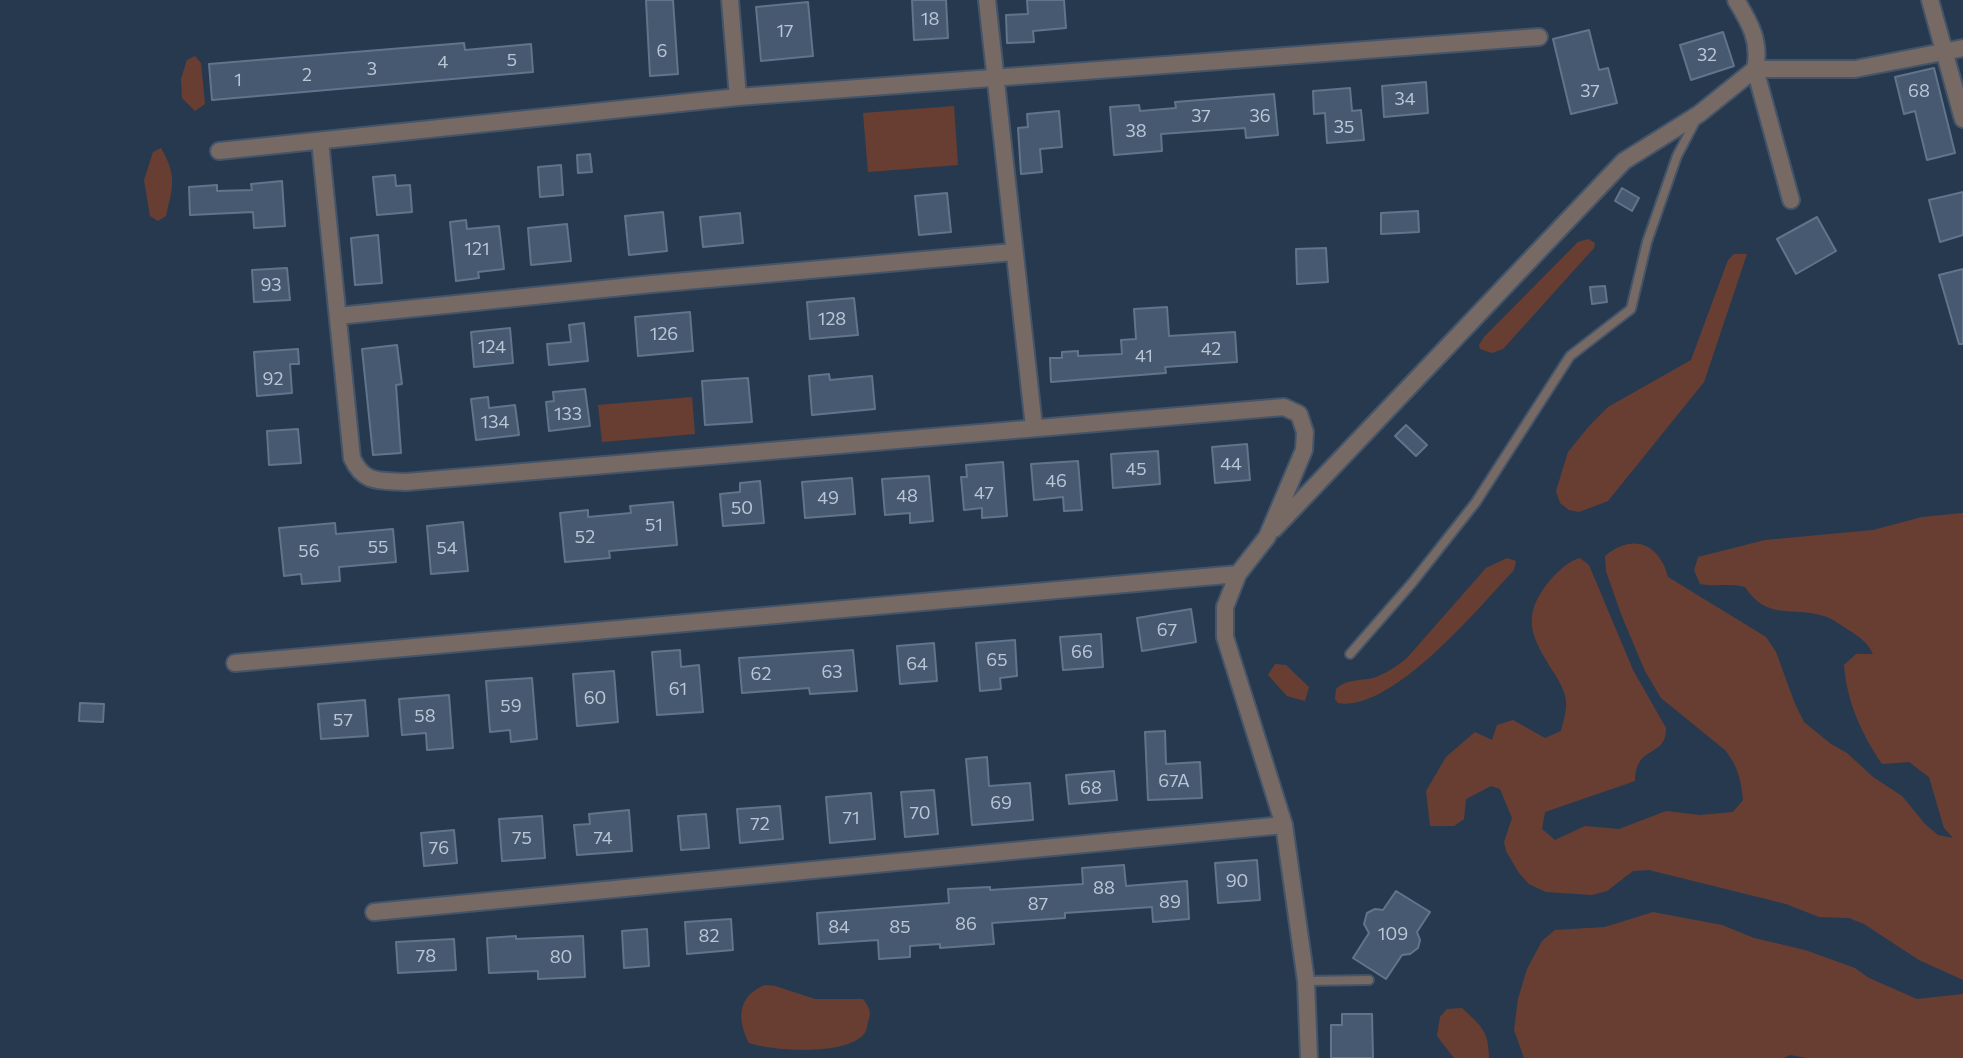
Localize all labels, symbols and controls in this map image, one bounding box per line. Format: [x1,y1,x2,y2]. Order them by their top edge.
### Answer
house number: 18 [921,8,939,30]
house number: 17 [776,20,794,42]
house number: 6 [657,40,667,62]
house number: 32 [1697,44,1717,66]
house number: 5 [507,49,517,71]
house number: 4 [438,51,448,73]
house number: 3 [367,58,377,80]
house number: 2 [302,64,312,86]
house number: 1 [234,69,242,91]
house number: 37 [1580,80,1600,102]
house number: 68 [1908,80,1930,102]
house number: 34 [1394,88,1416,110]
house number: 37 [1191,105,1211,127]
house number: 36 [1249,105,1271,127]
house number: 35 [1334,116,1354,138]
house number: 38 [1125,120,1147,142]
house number: 121 [464,238,490,260]
house number: 93 [260,274,282,296]
house number: 128 [818,308,846,330]
house number: 126 [650,323,678,345]
house number: 124 [478,336,506,358]
house number: 42 [1201,338,1221,360]
house number: 41 [1135,345,1153,367]
house number: 92 [263,368,283,390]
house number: 133 [554,403,582,425]
house number: 134 [481,411,509,433]
house number: 44 [1220,453,1242,475]
house number: 45 [1125,458,1147,480]
house number: 46 [1045,470,1067,492]
house number: 47 [974,482,994,504]
house number: 48 [896,485,918,507]
house number: 49 [817,487,839,509]
house number: 50 [731,497,753,519]
house number: 51 [645,514,663,536]
house number: 52 [575,526,595,548]
house number: 55 [368,536,388,558]
house number: 54 [436,537,458,559]
house number: 56 [298,540,320,562]
house number: 67 [1157,619,1177,641]
house number: 66 [1071,641,1093,663]
house number: 65 [986,649,1008,671]
house number: 64 [906,653,928,675]
house number: 63 [821,661,843,683]
house number: 62 [751,663,771,685]
house number: 61 [669,678,687,700]
house number: 60 [584,687,606,709]
house number: 59 [500,695,522,717]
house number: 58 [414,705,436,727]
house number: 57 [333,709,353,731]
house number: 67А [1158,770,1190,792]
house number: 68 [1080,777,1102,799]
house number: 69 [990,792,1012,814]
house number: 70 [909,802,931,824]
house number: 71 [842,807,860,829]
house number: 72 [750,813,770,835]
house number: 75 [512,827,532,849]
house number: 74 [593,827,613,849]
house number: 76 [429,837,449,859]
house number: 90 [1226,870,1248,892]
house number: 88 [1093,877,1115,899]
house number: 89 [1159,891,1181,913]
house number: 87 [1028,893,1048,915]
house number: 86 [955,913,977,935]
house number: 84 [828,916,850,938]
house number: 85 [889,916,911,938]
house number: 109 [1378,923,1408,945]
house number: 82 [699,925,719,947]
house number: 78 [416,945,436,967]
house number: 80 [550,946,572,968]

